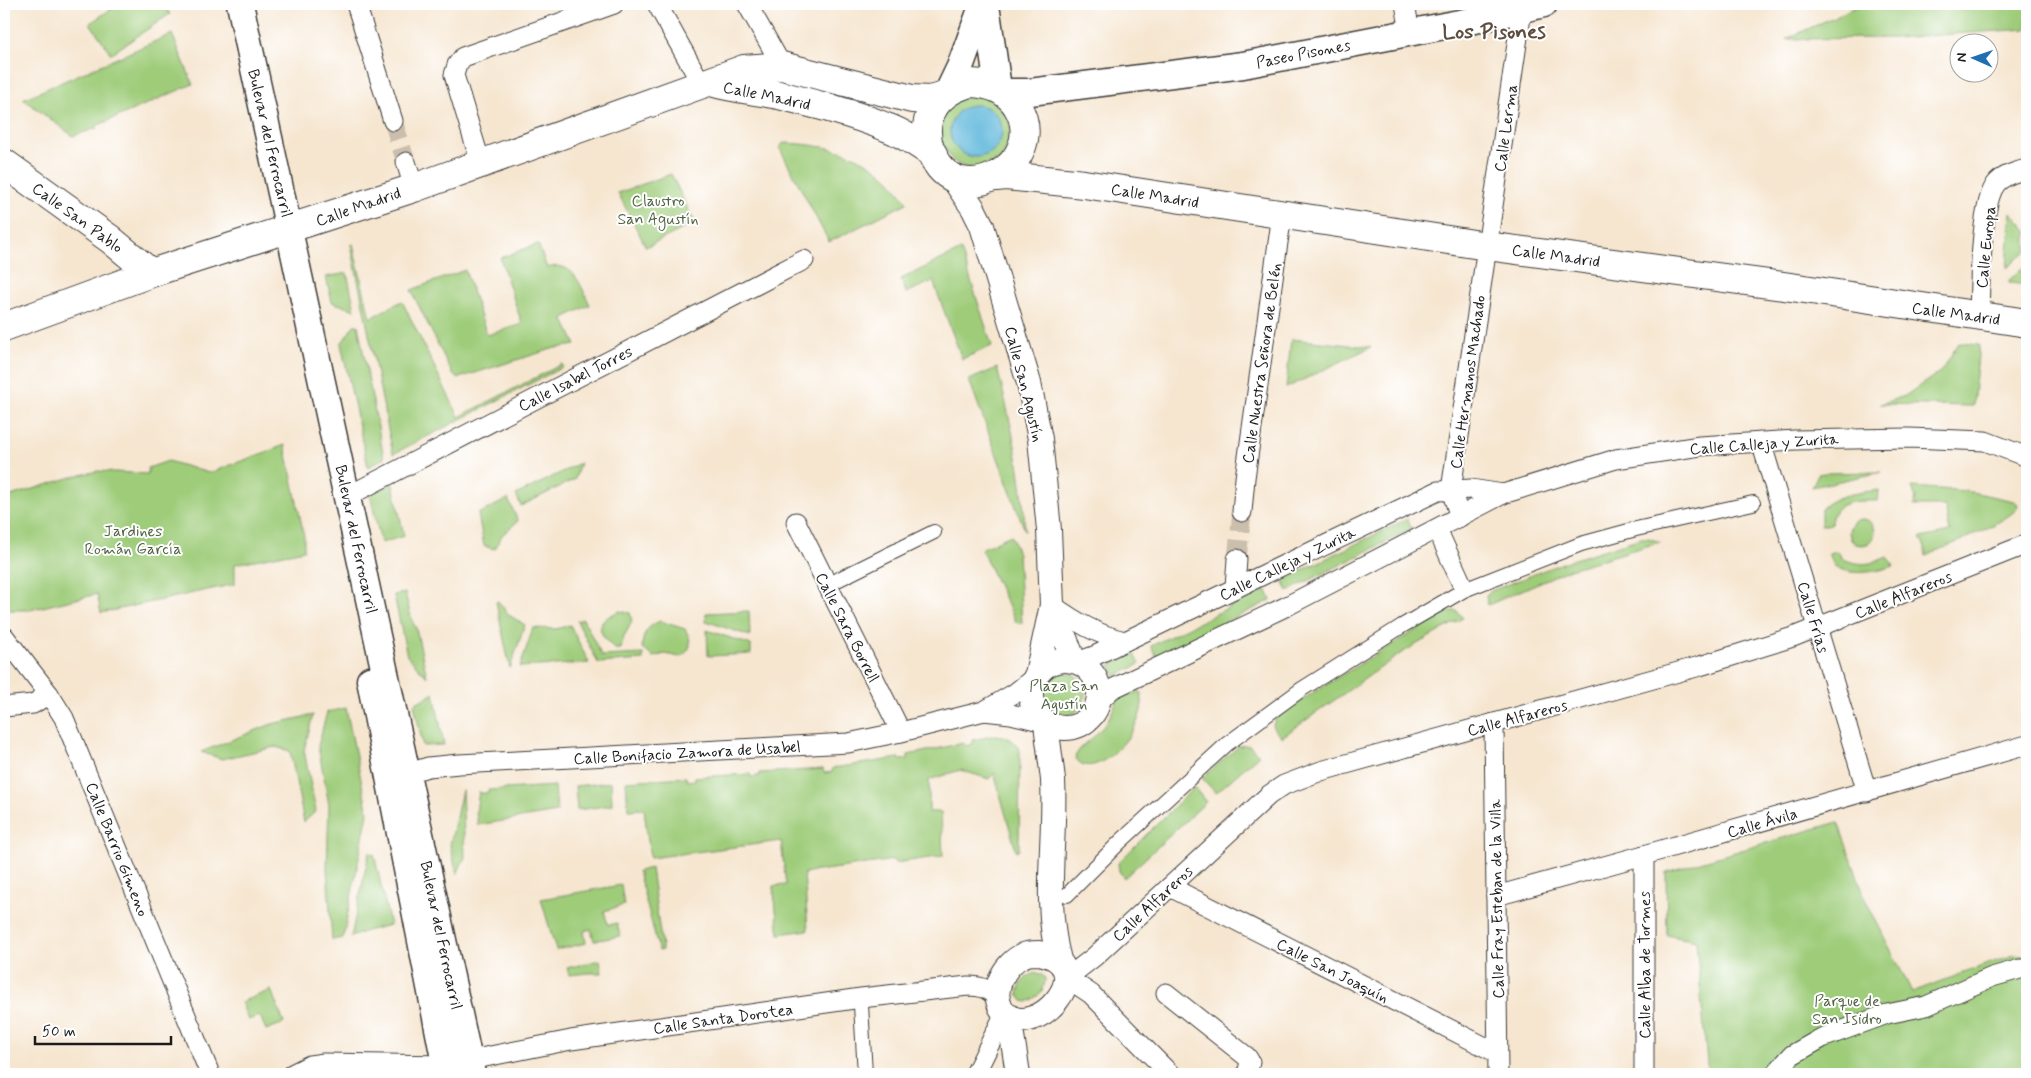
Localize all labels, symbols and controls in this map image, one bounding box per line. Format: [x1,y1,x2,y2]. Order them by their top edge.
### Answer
district label: Los Pisones [1442,18,1546,46]
north arrow [1948,32,1998,82]
street label: Paseo Pisones [1254,35,1352,74]
text: N [1953,53,1971,63]
street label: Bulevar del Ferrocarril [242,67,297,219]
street label: Calle Madrid [721,77,812,116]
street label: Calle Lerma [1490,83,1523,173]
street label: Calle San Pablo [27,178,127,258]
street label: Calle Madrid [1109,179,1200,214]
street label: Calle Madrid [313,183,404,232]
park label: Claustro San Agustín [617,191,699,231]
street label: Calle Europa [1972,205,2001,289]
street label: Calle Madrid [1510,240,1601,273]
street label: Calle Nuestra Señora de Belén [1238,262,1287,465]
street label: Calle Hermanos Machado [1446,294,1491,470]
street label: Calle Madrid [1910,298,2001,331]
street label: Calle San Agustín [998,324,1048,445]
street label: Calle Isabel Torres [515,341,636,417]
street label: Calle Calleja y Zurita [1689,429,1840,460]
street label: Bulevar del Ferrocarril [330,463,382,616]
park label: Jardines Román García [85,521,181,560]
street label: Calle Calleja y Zurita [1216,522,1360,606]
street label: Calle Alfareros [1852,566,1955,624]
street label: Calle Sara Borrell [810,569,883,686]
street label: Calle Frías [1792,579,1833,656]
park label: Plaza San Agustín [1029,676,1099,715]
street label: Calle Alfareros [1465,695,1570,742]
street label: Calle Bonifacio Zamora de Usabel [573,737,801,770]
street label: Calle Barrio Gimeno [80,779,153,920]
street label: Calle Fray Esteban de la Villa [1485,799,1510,999]
street label: Calle Ávila [1725,803,1800,843]
street label: Bulevar del Ferrocarril [415,859,467,1012]
street label: Calle Alfareros [1108,861,1198,947]
street label: Calle Alba de Tormes [1635,891,1656,1039]
street label: Calle San Joaquín [1273,934,1392,1009]
park label: Parque de San Isidro [1812,991,1882,1030]
street label: Calle Santa Dorotea [652,999,795,1040]
scale bar [35,1013,171,1045]
text: 50 m [42,1022,76,1042]

